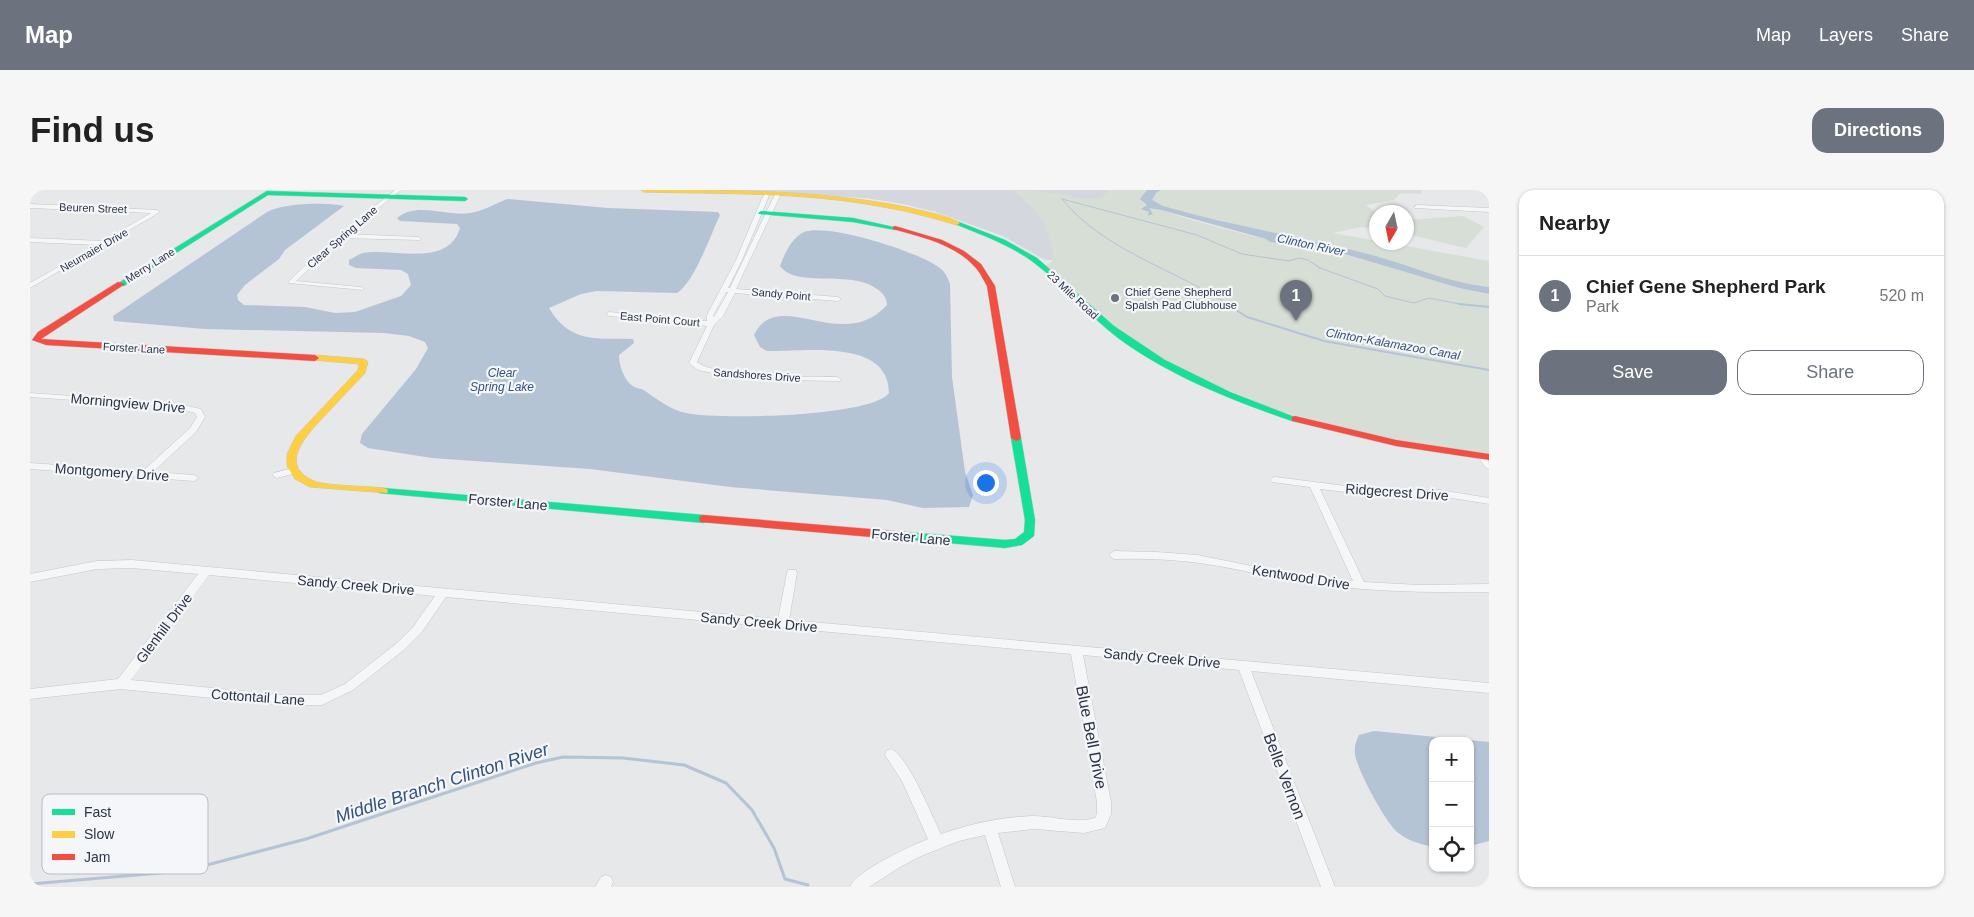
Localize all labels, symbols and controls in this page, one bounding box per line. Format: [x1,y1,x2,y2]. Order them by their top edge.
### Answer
text: Map [25,21,73,48]
text: Map [1756,25,1791,45]
text: Layers [1819,25,1873,45]
text: Share [1901,25,1949,45]
button: Directions [1812,108,1944,153]
text: Find us [30,110,154,149]
street label: Beuren Street [59,201,127,215]
street label: Clear Spring Lane [305,203,379,271]
north arrow [1369,205,1414,250]
text: Nearby [1539,211,1610,234]
street label: Neumaier Drive [58,226,130,274]
water label: Clinton River [1276,231,1347,259]
street label: Merry Lane [123,245,177,285]
street label: 23 Mile Road [1045,269,1101,321]
text: Chief Gene Shepherd Park [1586,276,1826,297]
pin: 1 [1280,280,1312,321]
street label: Sandy Point [751,285,811,303]
place label: Chief Gene Shepherd Spalsh Pad Clubhouse [1125,286,1237,311]
text: 1 [1551,287,1559,304]
text: 520 m [1880,287,1924,304]
marker: Chief Gene Shepherd Spalsh Pad Clubhouse [1109,292,1121,304]
text: Park [1586,298,1619,315]
street label: East Point Court [620,310,700,328]
water label: Clinton-Kalamazoo Canal [1325,325,1462,363]
street label: Forster Lane [103,340,165,356]
button: Save [1539,350,1727,395]
button: Share [1737,350,1924,395]
water label: Clear Spring Lake [470,366,534,394]
street label: Sandshores Drive [713,366,801,384]
street label: Morningview Drive [70,390,186,416]
street label: Montgomery Drive [54,460,170,484]
your location [973,470,999,496]
street label: Ridgecrest Drive [1345,480,1449,504]
street label: Forster Lane [468,491,548,513]
street label: Forster Lane [871,526,951,548]
street label: Kentwood Drive [1251,561,1351,593]
street label: Sandy Creek Drive [297,572,415,598]
street label: Glenhill Drive [133,590,196,666]
street label: Sandy Creek Drive [700,609,818,635]
street label: Sandy Creek Drive [1103,645,1221,671]
street label: Blue Bell Drive [1073,684,1110,790]
street label: Cottontail Lane [210,686,306,708]
street label: Belle Vernon [1260,731,1309,822]
map controls [1429,737,1474,872]
button: + [1429,737,1474,782]
water label: Middle Branch Clinton River [333,739,552,827]
button: − [1429,782,1474,827]
legend [42,794,208,874]
text: Fast [84,804,111,820]
text: Slow [84,826,115,842]
button: locate [1429,827,1474,872]
text: Jam [84,849,110,865]

